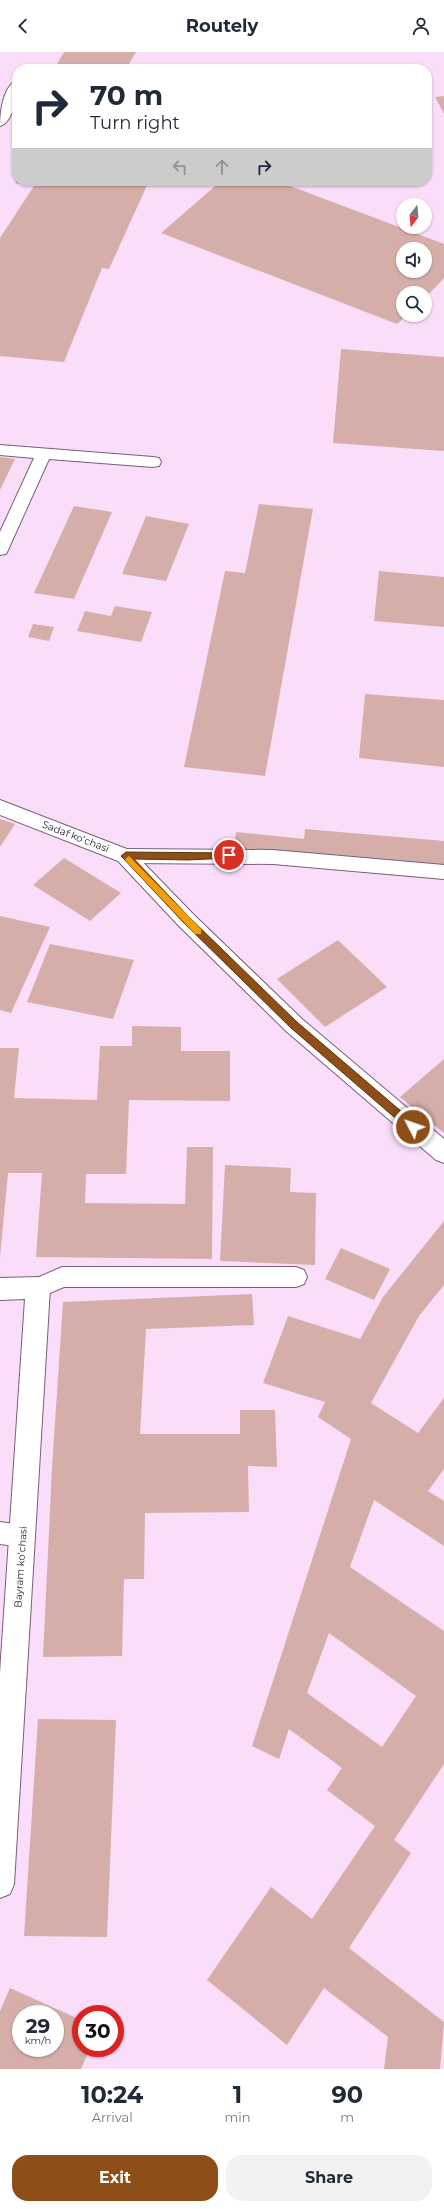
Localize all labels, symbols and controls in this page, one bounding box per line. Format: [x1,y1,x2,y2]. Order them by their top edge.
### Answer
icon: back [12,15,34,37]
text: Routely [186,15,258,37]
icon: person [410,15,432,37]
text: 70 m [90,78,163,112]
icon: right [24,80,76,132]
text: Turn right [90,112,180,134]
icon: left [169,156,191,178]
icon: ahead [211,156,233,178]
icon: right [253,156,275,178]
north arrow [396,198,432,234]
map controls [396,198,432,322]
button: sound [396,242,432,278]
button: search [396,286,432,322]
street label: Sadaf koʻchasi [40,818,111,855]
pin [212,838,246,872]
icon: arrive [218,844,240,866]
position arrow [392,1106,434,1148]
street label: Bayram koʻchasi [11,1526,30,1608]
speed limit sign: 30 [72,2005,124,2057]
text: 29 [26,2014,50,2038]
text: km/h [25,2034,51,2047]
text: 10:24 [81,2080,143,2109]
text: 1 [233,2080,242,2109]
text: 90 [331,2080,363,2109]
text: Arrival [92,2109,133,2125]
text: min [224,2109,250,2125]
text: m [340,2109,354,2125]
button: Exit [12,2155,218,2201]
button: Share [226,2155,432,2201]

